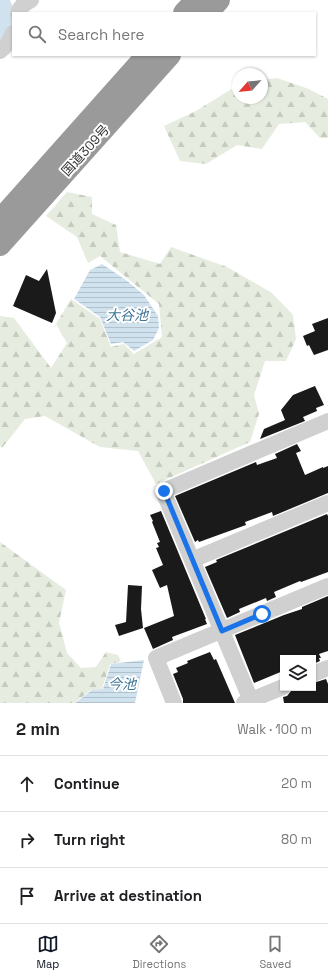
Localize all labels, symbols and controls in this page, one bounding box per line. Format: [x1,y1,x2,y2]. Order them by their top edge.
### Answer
search box [12,12,316,56]
icon: search [26,23,48,45]
text: Search here [58,25,144,44]
north arrow [232,68,268,104]
street label: 国道309号 [58,121,113,179]
water label: 大谷池 [106,306,150,324]
route end [155,482,173,500]
route start [253,605,271,623]
map controls [280,655,316,691]
button: layers [280,655,316,691]
water label: 今池 [108,675,138,693]
text: 2 min [16,718,60,740]
text: Walk · 100 m [237,721,312,738]
icon: ahead [16,773,38,795]
text: Continue [54,774,120,793]
text: 20 m [281,775,312,792]
icon: right [16,829,38,851]
text: Turn right [54,830,125,849]
text: 80 m [281,831,312,848]
icon: arrive [16,885,38,907]
text: Arrive at destination [54,886,202,905]
tab: Map [37,933,59,971]
tab: Directions [132,933,186,971]
tab: Saved [259,933,291,971]

